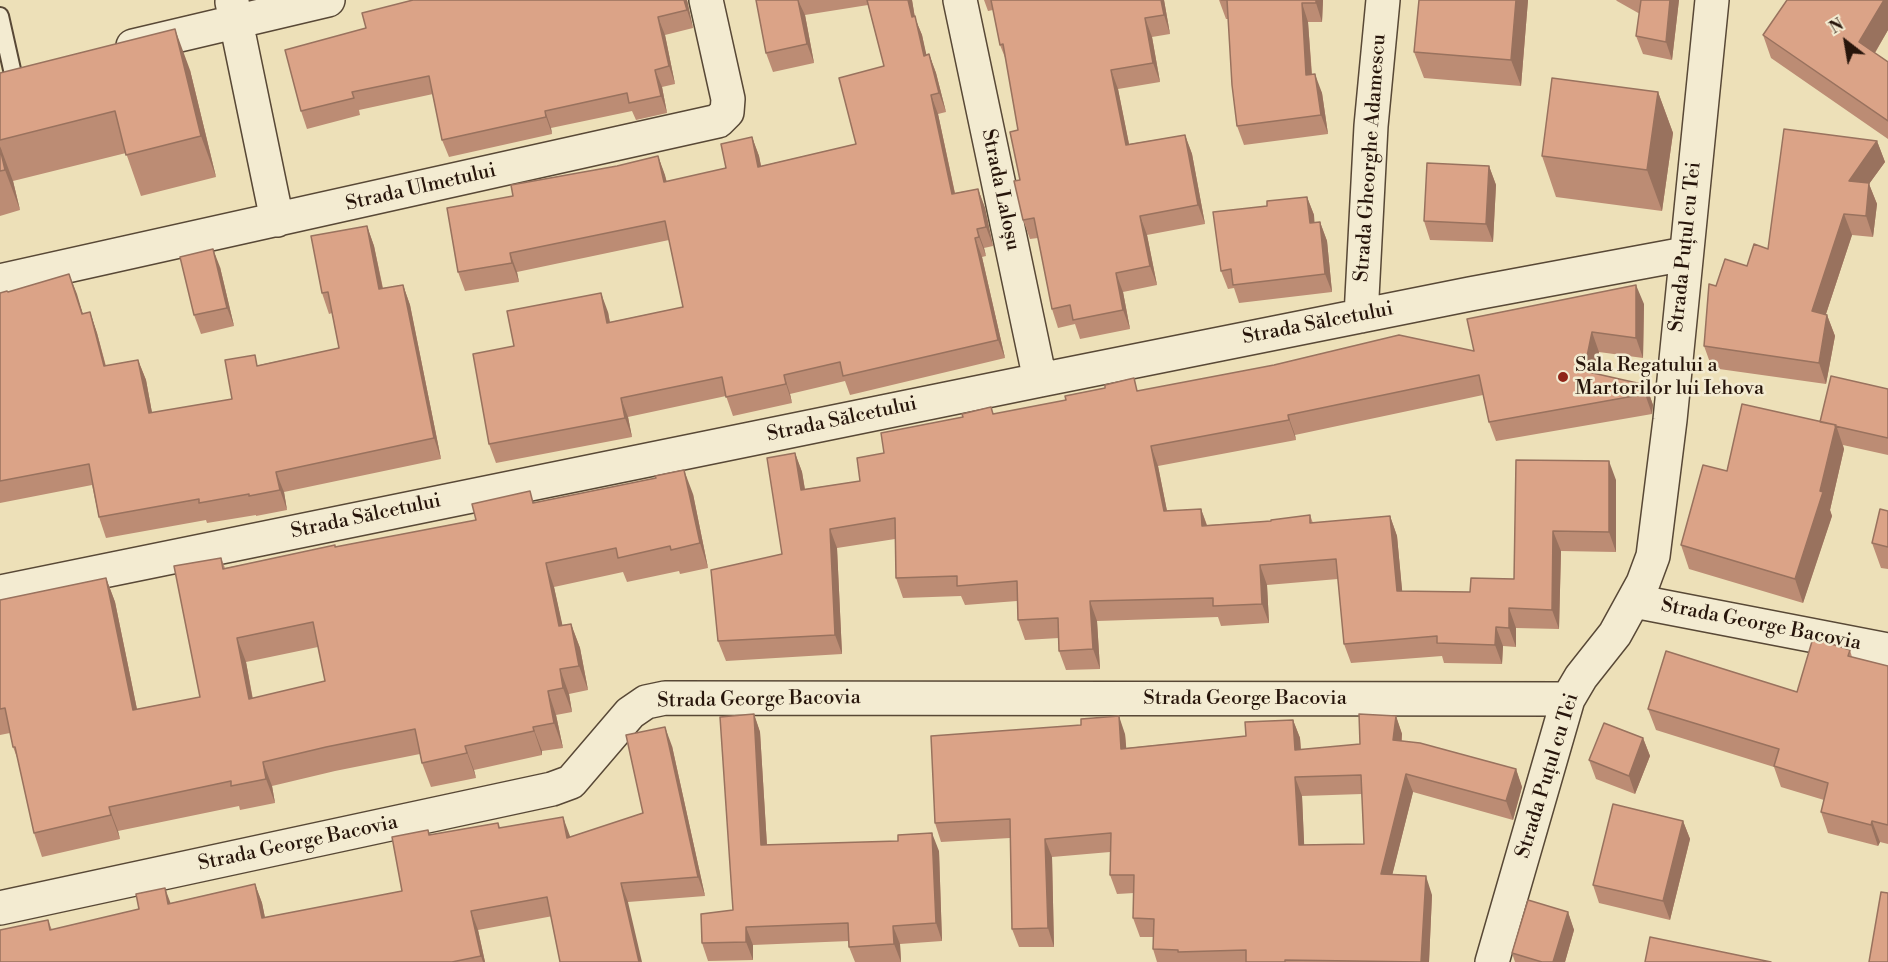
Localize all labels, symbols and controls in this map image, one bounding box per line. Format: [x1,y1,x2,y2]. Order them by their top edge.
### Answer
north arrow [1816,12,1876,72]
text: N [1826,15,1847,38]
street label: Strada Gheorghe Adamescu [1350,33,1392,283]
street label: Strada Laloșu [975,127,1025,253]
street label: Strada Ulmetului [344,159,498,217]
street label: Strada Puțul cu Tei [1665,161,1707,333]
street label: Strada Sălcetului [1241,298,1395,350]
place label: Sala Regatului a Martorilor lui Iehova [1575,354,1764,401]
marker: Sala Regatului a Martorilor lui Iehova [1556,370,1570,384]
street label: Strada Sălcetului [765,392,919,448]
street label: Strada Sălcetului [289,489,443,545]
street label: Strada George Bacovia [1659,594,1863,656]
street label: Strada George Bacovia [657,686,861,714]
street label: Strada George Bacovia [1143,687,1347,711]
street label: Strada Puțul cu Tei [1512,691,1584,861]
street label: Strada George Bacovia [196,811,400,877]

